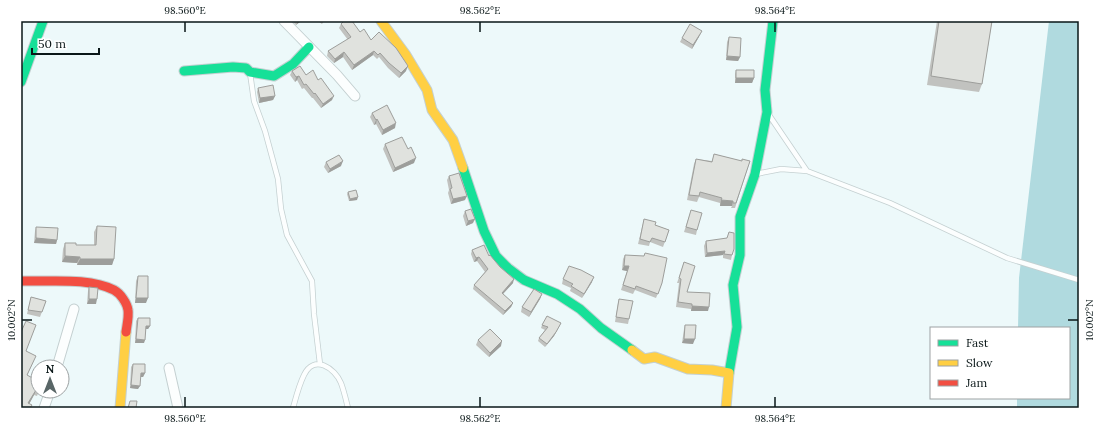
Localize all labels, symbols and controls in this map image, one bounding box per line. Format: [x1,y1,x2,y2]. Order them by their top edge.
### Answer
text: 98.560°E [164,4,206,17]
text: 98.562°E [460,4,500,17]
text: 98.564°E [755,4,795,17]
scale bar [32,30,99,56]
text: 50 m [38,36,66,51]
text: 10.002°N [5,299,18,341]
text: 10.002°N [1083,299,1096,341]
legend [930,327,1070,399]
text: Fast [966,335,989,350]
text: Slow [966,355,993,370]
north arrow [30,359,70,399]
text: N [46,362,55,376]
text: Jam [965,375,987,390]
text: 98.560°E [164,412,206,425]
text: 98.562°E [460,412,500,425]
text: 98.564°E [755,412,795,425]

